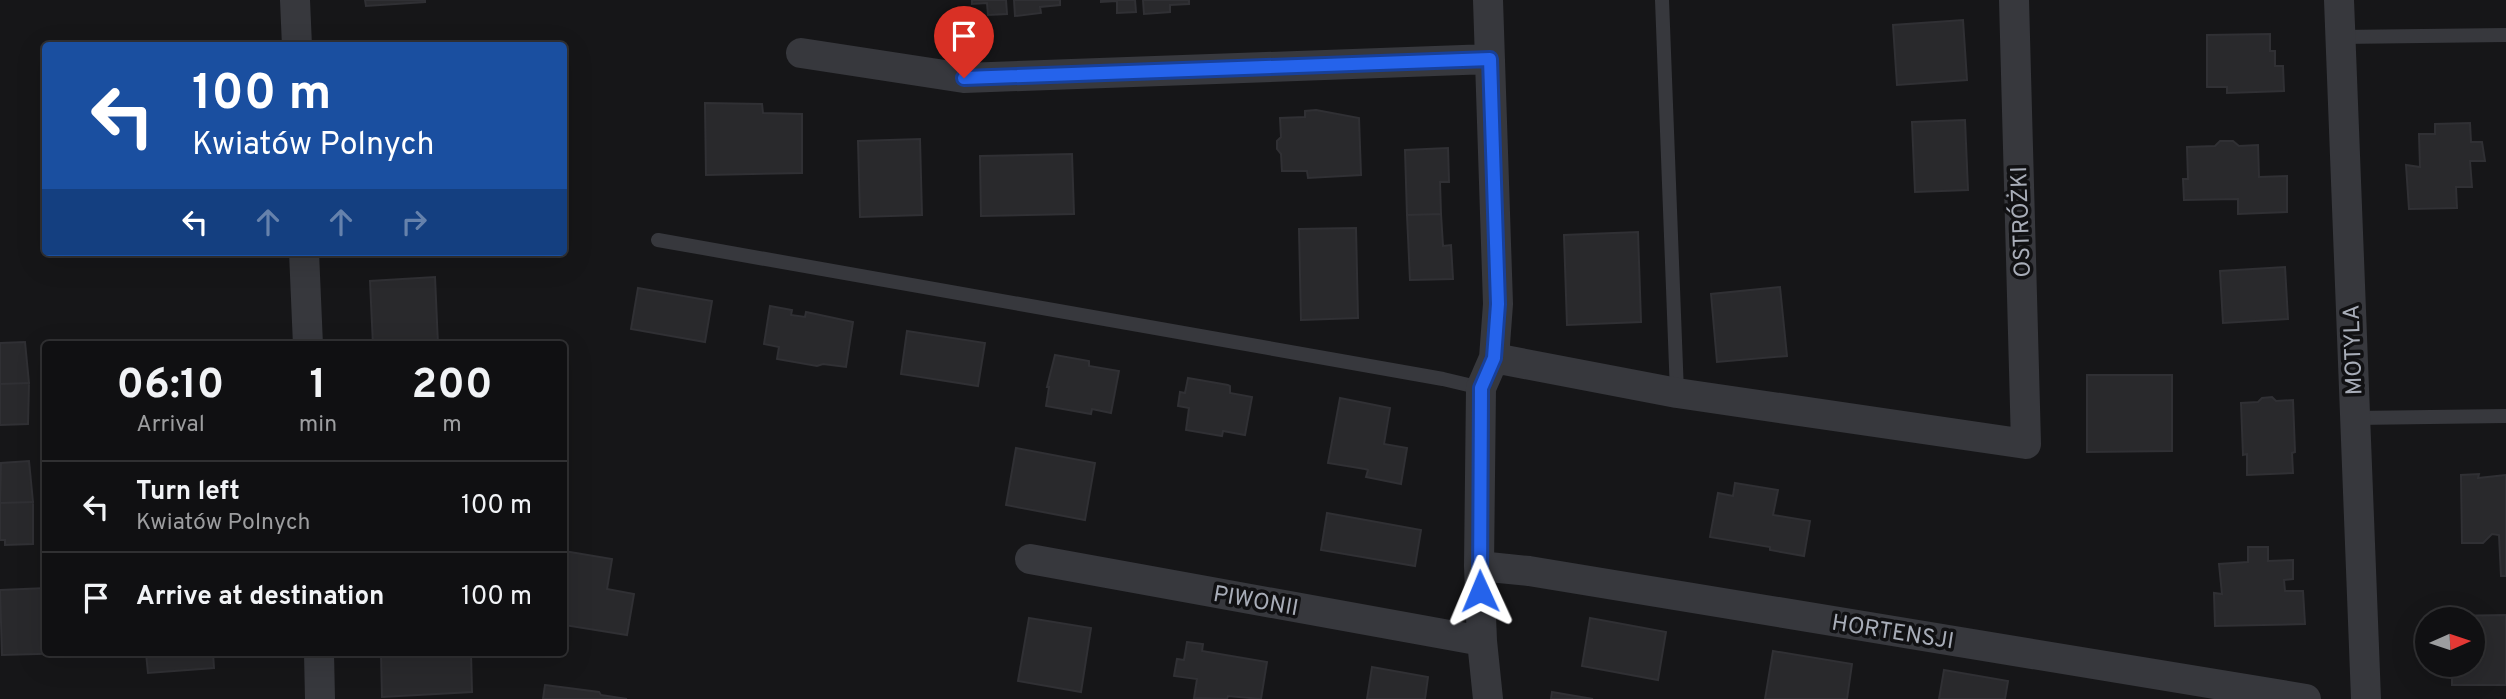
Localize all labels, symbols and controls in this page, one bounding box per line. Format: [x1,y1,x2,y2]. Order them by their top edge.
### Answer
pin [934,6,994,78]
icon: arrive [945,17,983,55]
text: 100 m [192,65,331,127]
icon: left [77,70,168,161]
text: Kwiatów Polnych [192,126,435,166]
street label: OSTRÓŻKI [2004,166,2039,278]
icon: left [176,203,214,241]
icon: ahead [249,203,287,241]
icon: ahead [322,203,360,241]
icon: right [395,203,433,241]
street label: MOTYLA [2338,304,2371,396]
text: 06:10 [116,360,224,413]
text: 1 [310,360,326,413]
text: 200 [412,360,493,413]
text: Arrival [136,411,205,440]
text: min [299,411,337,440]
text: m [442,411,462,440]
text: Turn left [136,476,240,509]
icon: left [77,488,115,526]
text: 100 m [461,490,532,523]
text: Kwiatów Polnych [136,509,310,538]
position arrow [1443,554,1517,628]
icon: arrive [77,579,115,617]
text: Arrive at destination [136,581,384,614]
text: 100 m [461,581,532,614]
street label: PIWONII [1211,581,1300,624]
north arrow [2415,607,2485,677]
map controls [2415,607,2485,677]
street label: HORTENSJI [1829,609,1956,657]

